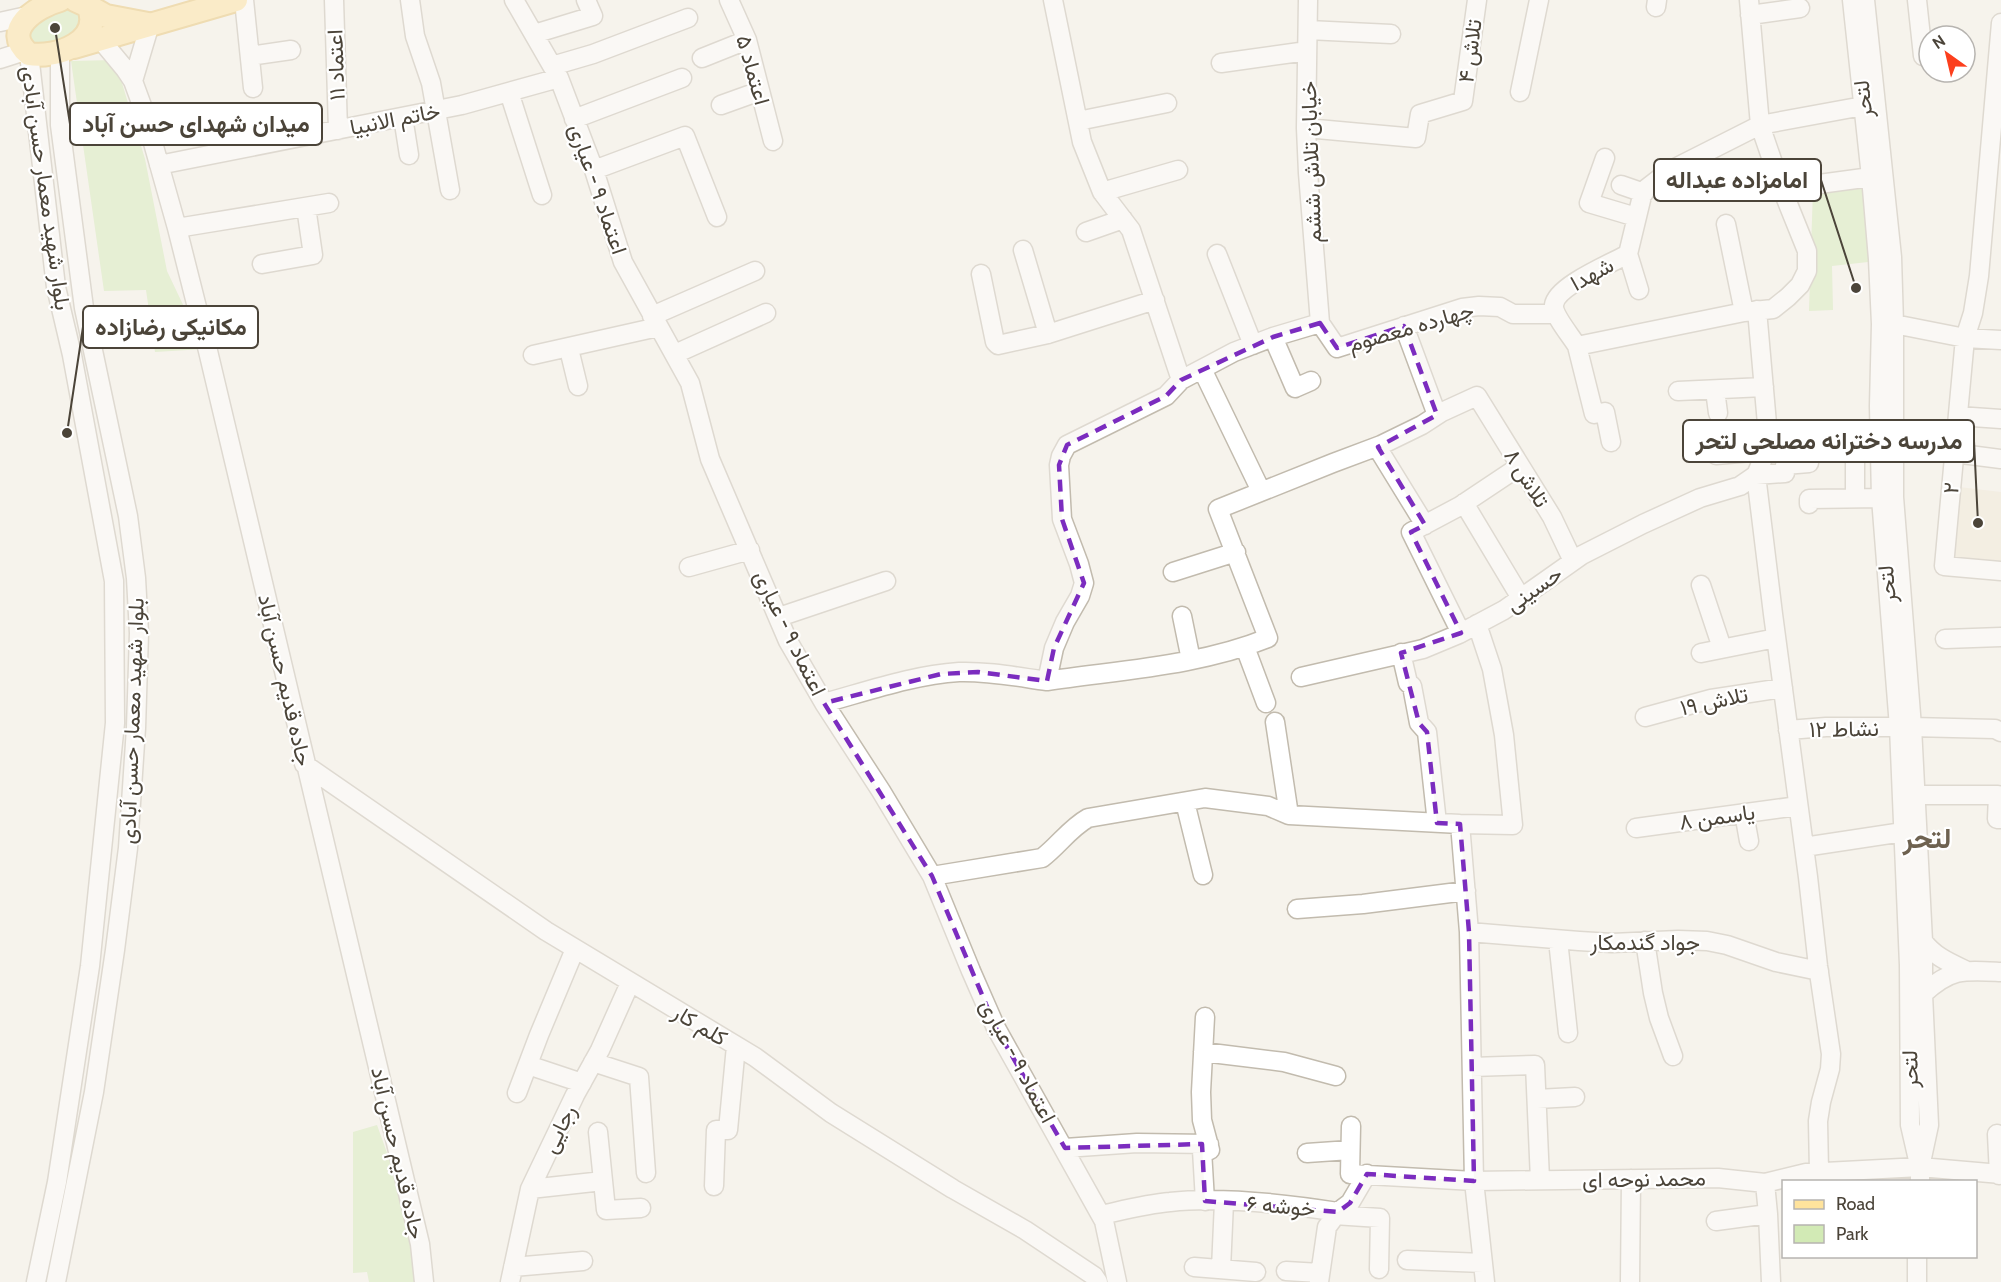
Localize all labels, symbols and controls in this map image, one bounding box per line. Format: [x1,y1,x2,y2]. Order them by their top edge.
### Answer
street label: تلاش ۴ [1452,17,1488,85]
north arrow [1917,24,1977,84]
street label: اعتماد ۱۱ [321,29,351,101]
text: N [1929,31,1949,53]
street label: اعتماد ۵ [730,32,776,108]
street label: بلوار شهید معمار حسن آبادی [15,64,77,312]
street label: لتحر [1848,79,1879,120]
street label: خیابان تلاش ششم [1295,81,1328,243]
street label: خاتم الانبیا [348,97,443,142]
callout: میدان شهدای حسن آباد [70,103,322,145]
text: میدان شهدای حسن آباد [82,109,310,139]
street label: اعتماد ۹ - عیاری [563,120,633,258]
callout: امامزاده عبداله [1654,159,1821,201]
text: امامزاده عبداله [1666,165,1808,195]
street label: شهدا [1566,251,1618,297]
street label: چهارده معصوم [1345,296,1477,359]
callout: مکانیکی رضازاده [83,306,258,348]
text: مکانیکی رضازاده [95,312,247,342]
callout: مدرسه دخترانه مصلحی لتحر [1683,420,1974,462]
text: مدرسه دخترانه مصلحی لتحر [1695,426,1962,456]
street label: تلاش ۸ [1498,444,1556,512]
street label: ۲ [1937,481,1965,495]
street label: حسینی [1500,560,1568,618]
street label: لتحر [1872,564,1902,605]
street label: اعتماد ۹ - عیاری [748,566,832,700]
street label: جاده قدیم حسن آباد [251,591,318,769]
street label: بلوار شهید معمار حسن آبادی [114,597,150,845]
street label: تلاش ۱۹ [1678,681,1750,721]
street label: نشاط ۱۲ [1809,715,1879,743]
street label: یاسمن ۸ [1677,798,1757,836]
district label: لتحر [1902,821,1951,856]
street label: جواد گندمکار [1589,929,1700,956]
street label: اعتماد ۹ - عیاری [974,994,1062,1128]
street label: کلم کار [667,998,732,1053]
street label: لتحر [1896,1050,1924,1089]
street label: جاده قدیم حسن آباد [364,1064,431,1242]
street label: رجایی [536,1100,582,1158]
street label: محمد نوحه ای [1582,1164,1706,1194]
legend [1782,1180,1977,1258]
street label: خوشه ۶ [1245,1190,1317,1222]
text: Road [1836,1193,1875,1215]
text: Park [1836,1223,1869,1245]

